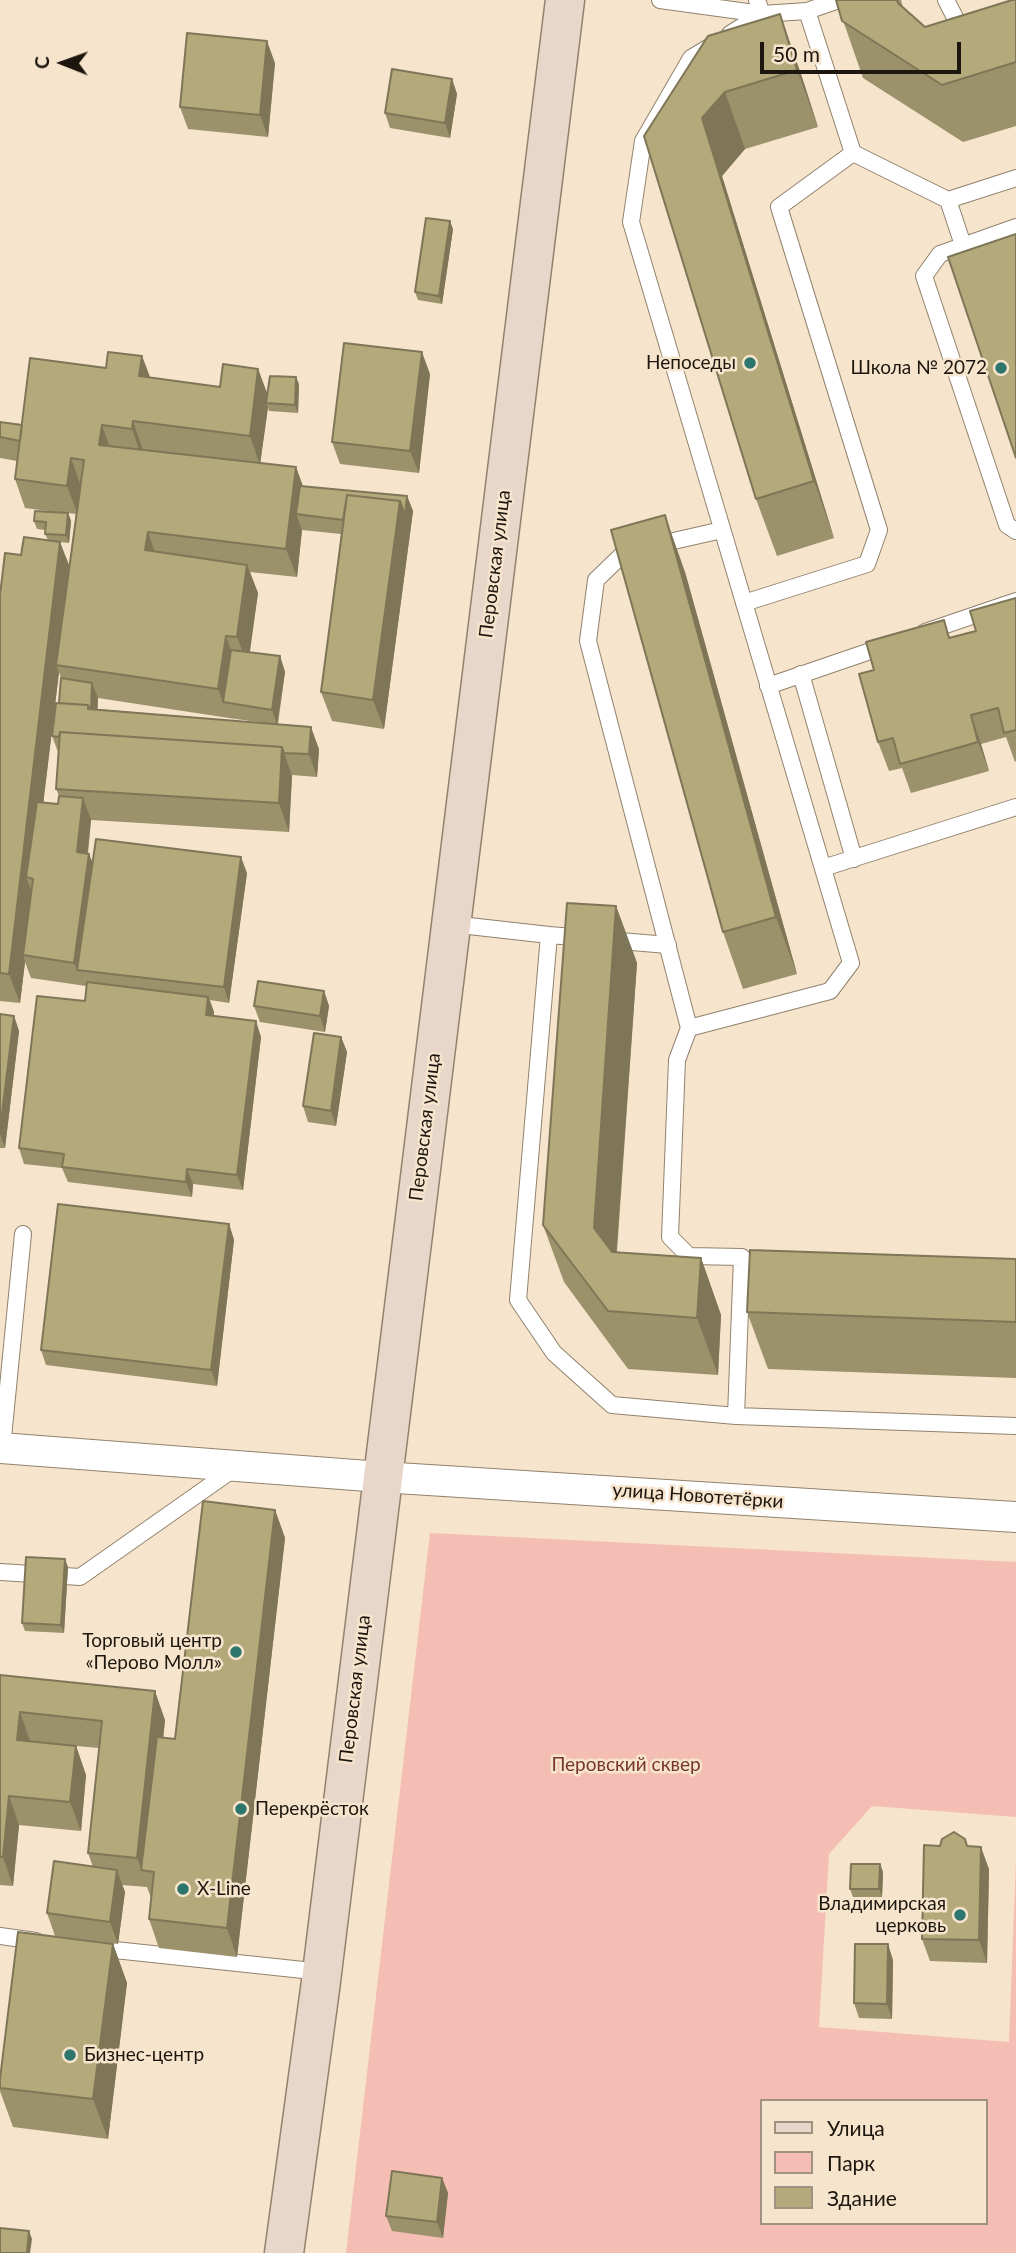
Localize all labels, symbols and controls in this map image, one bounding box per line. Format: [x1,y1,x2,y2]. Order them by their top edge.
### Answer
north arrow [28,28,98,98]
scale bar [764,28,965,72]
text: 50 m [773,41,820,66]
text: С [30,56,53,69]
place label: Непоседы [646,352,736,374]
marker: Непоседы [742,355,758,371]
place label: Школа № 2072 [850,357,987,379]
marker: Школа № 2072 [993,360,1009,376]
street label: Перовская улица [475,489,515,639]
street label: Перовская улица [405,1052,445,1202]
street label: улица Новотетёрки [612,1479,784,1513]
street label: Перовская улица [335,1614,375,1764]
place label: Торговый центр «Перово Молл» [82,1630,222,1674]
marker: Торговый центр «Перово Молл» [228,1644,244,1660]
park label: Перовский сквер [551,1754,701,1776]
place label: Перекрёсток [255,1798,369,1820]
marker: Перекрёсток [233,1801,249,1817]
place label: X-Line [197,1878,251,1900]
marker: X-Line [175,1881,191,1897]
place label: Владимирская церковь [818,1893,946,1937]
marker: Владимирская церковь [952,1907,968,1923]
place label: Бизнес-центр [84,2044,204,2066]
marker: Бизнес-центр [62,2047,78,2063]
legend [760,2099,988,2225]
text: Улица [827,2115,885,2140]
text: Парк [827,2150,875,2175]
text: Здание [827,2185,897,2210]

